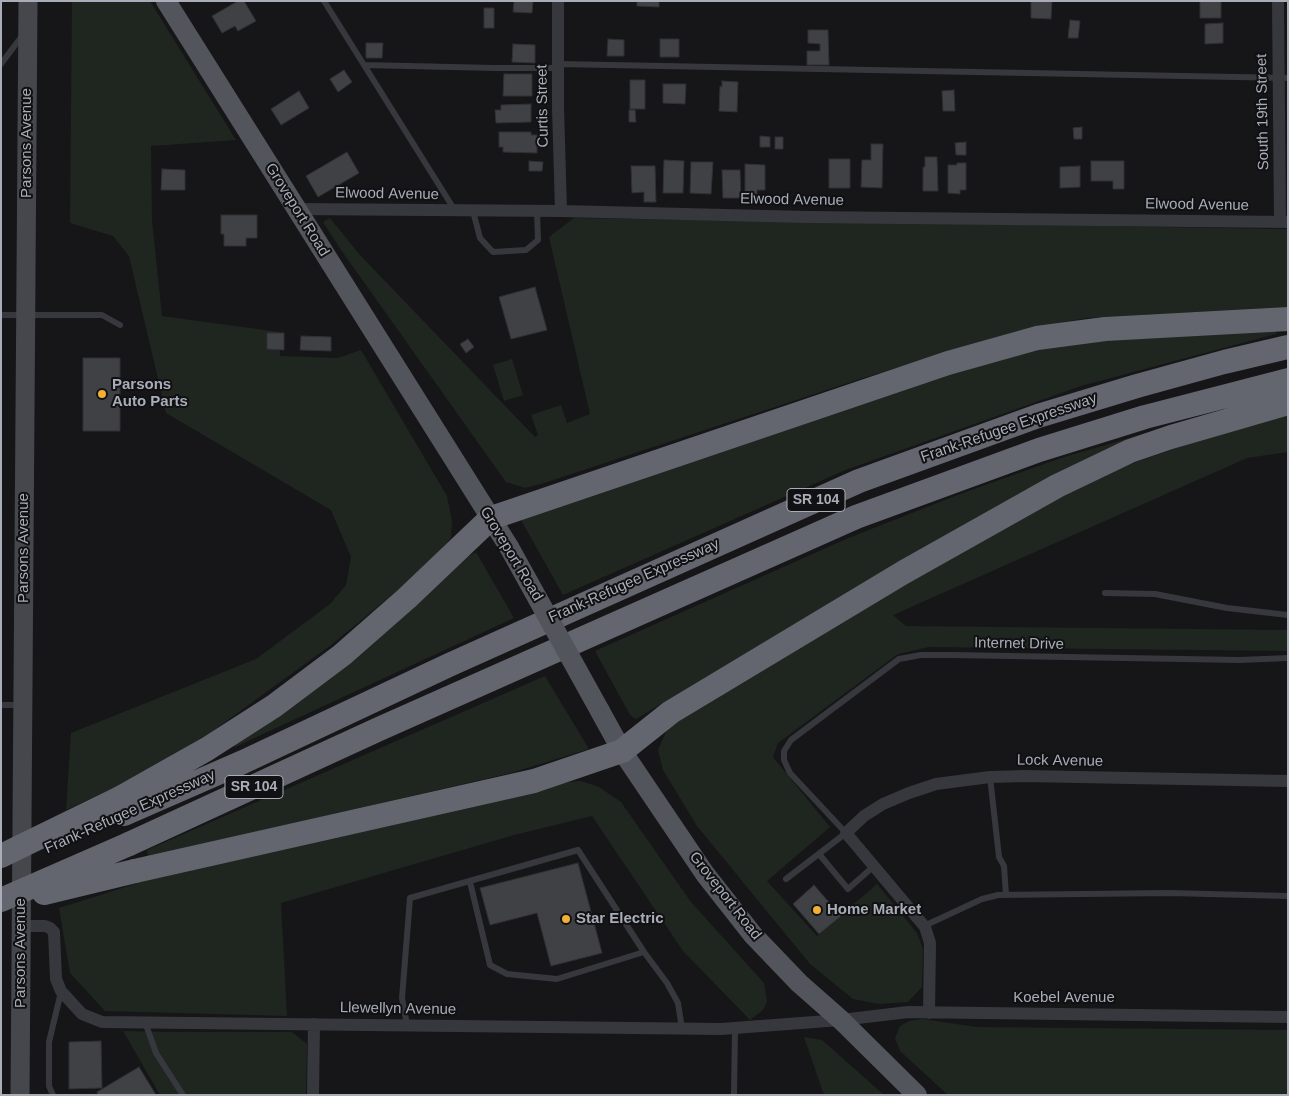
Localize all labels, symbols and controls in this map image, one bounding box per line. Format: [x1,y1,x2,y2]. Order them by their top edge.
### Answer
street label: South 19th Street [1253,53,1273,171]
street label: Curtis Street [533,64,553,148]
street label: Parsons Avenue [18,88,36,198]
street label: Groveport Road [261,160,333,260]
street label: Elwood Avenue [335,184,439,204]
street label: Elwood Avenue [740,190,844,210]
street label: Elwood Avenue [1145,195,1249,215]
place label: Parsons Auto Parts [112,376,188,411]
marker: Parsons Auto Parts [96,388,108,400]
street label: Frank-Refugee Expressway [919,389,1099,467]
road number: SR 104 [787,488,845,512]
street label: Parsons Avenue [15,493,33,603]
street label: Groveport Road [476,504,546,604]
street label: Frank-Refugee Expressway [546,535,722,627]
street label: Internet Drive [974,634,1064,654]
street label: Lock Avenue [1017,751,1103,771]
street label: Frank-Refugee Expressway [42,766,218,858]
road number: SR 104 [225,776,283,799]
street label: Groveport Road [685,848,765,944]
street label: Parsons Avenue [12,898,30,1008]
place label: Home Market [827,901,921,919]
marker: Home Market [811,904,823,916]
place label: Star Electric [576,910,664,928]
marker: Star Electric [560,913,572,925]
street label: Koebel Avenue [1013,989,1115,1007]
street label: Llewellyn Avenue [340,999,456,1019]

